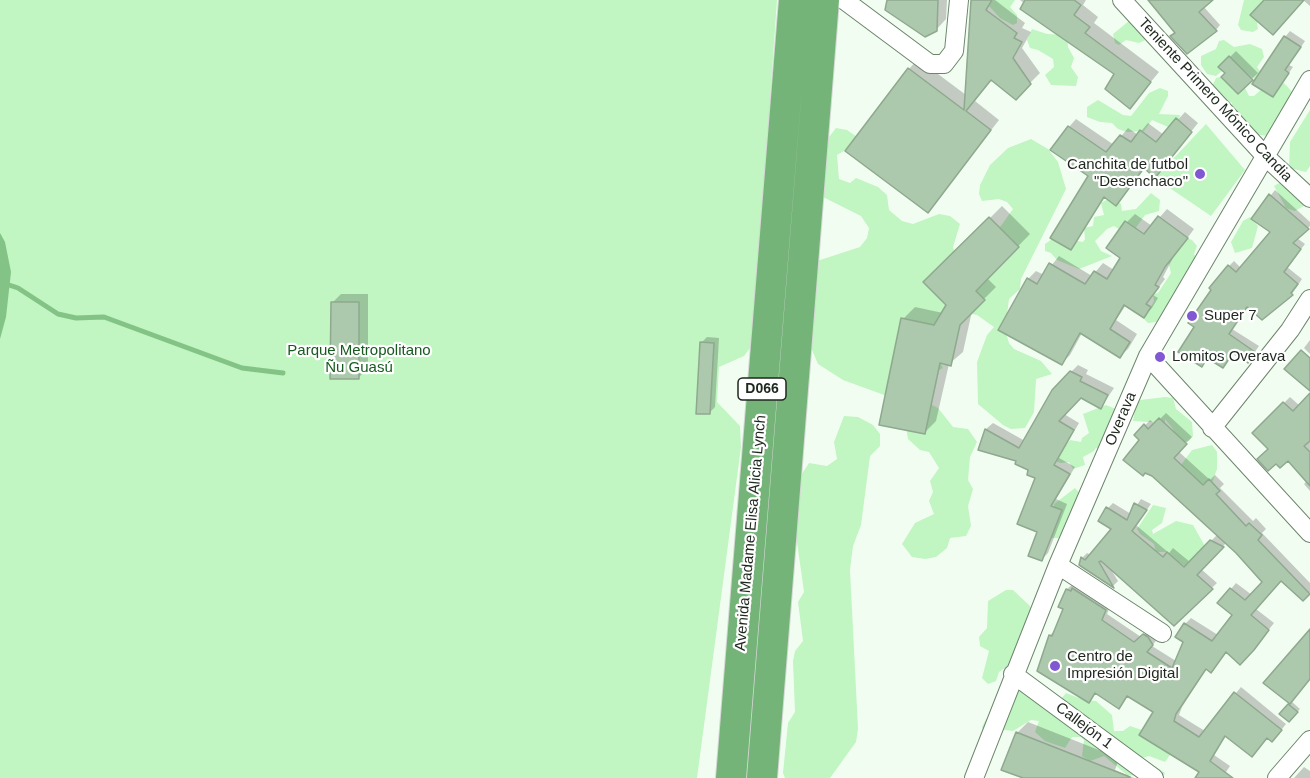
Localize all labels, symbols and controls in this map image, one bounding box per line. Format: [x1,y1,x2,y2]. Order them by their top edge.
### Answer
street label: Teniente Primero Mónico Candia [1134,14,1296,186]
place label: Canchita de futbol "Desenchaco" [1067,156,1188,191]
marker: Canchita de futbol "Desenchaco" [1193,167,1207,181]
place label: Super 7 [1204,307,1257,325]
marker: Super 7 [1185,309,1199,323]
park label: Parque Metropolitano Ñu Guasú [287,342,431,377]
place label: Lomitos Overava [1172,348,1285,366]
marker: Lomitos Overava [1153,350,1167,364]
road number: D066 [738,378,786,400]
street label: Overava [1102,389,1140,449]
street label: Avenida Madame Elisa Alicia Lynch [732,414,770,652]
place label: Centro de Impresión Digital [1067,648,1179,683]
marker: Centro de Impresión Digital [1048,659,1062,673]
street label: Callejón 1 [1052,699,1116,753]

